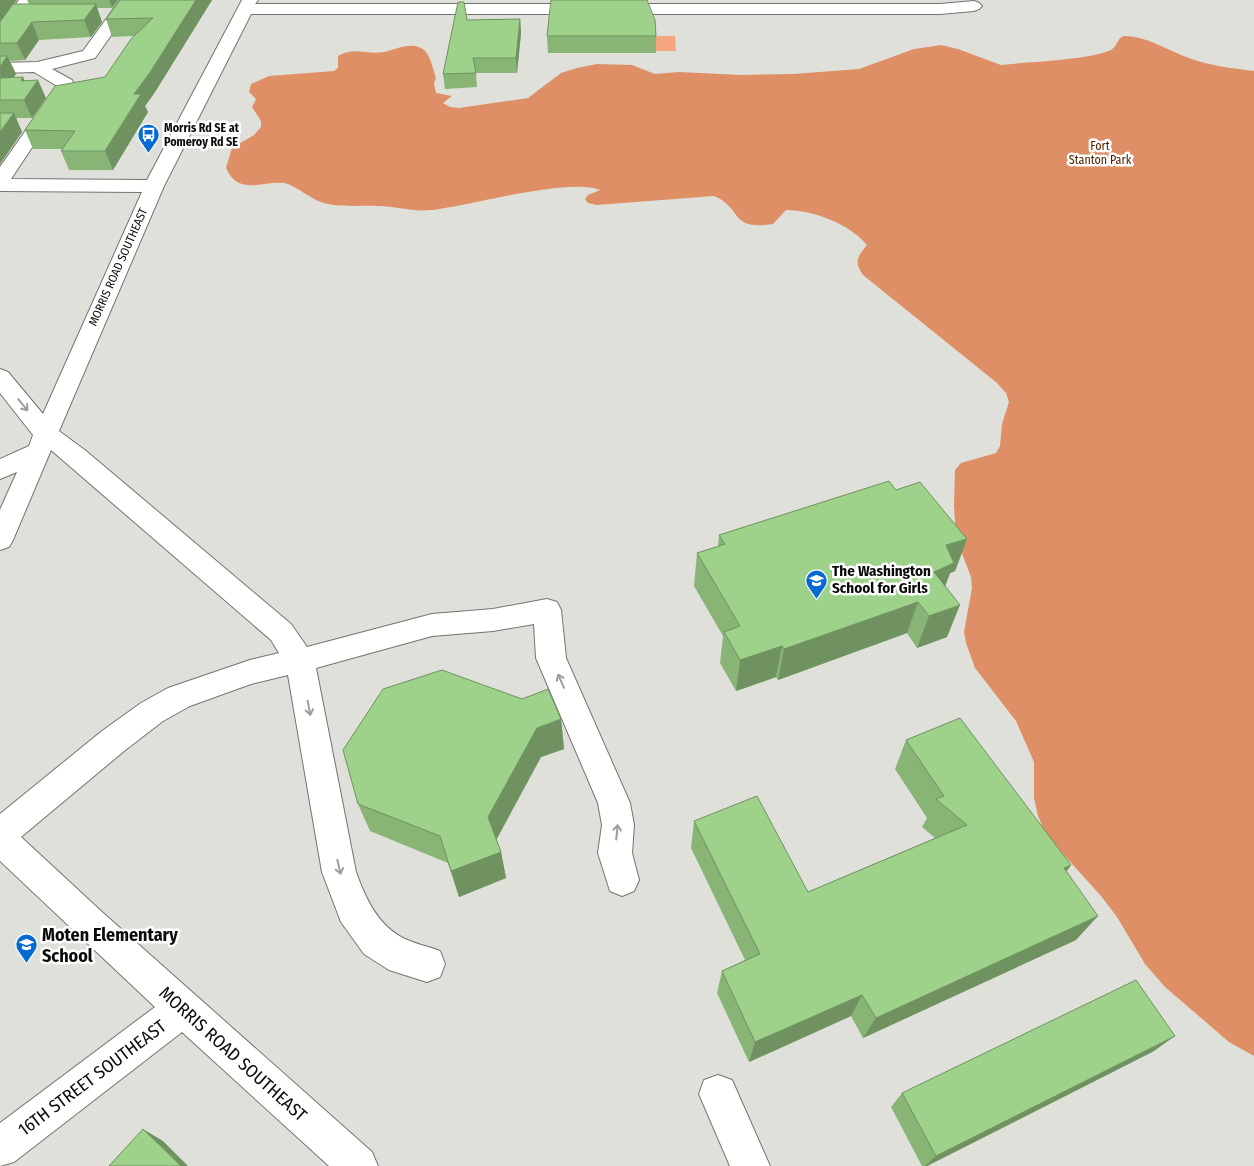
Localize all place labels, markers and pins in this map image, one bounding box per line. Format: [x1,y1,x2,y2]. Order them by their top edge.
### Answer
place label: Morris Rd SE at Pomeroy Rd SE [164,121,240,149]
bus stop icon: Morris Rd SE at Pomeroy Rd SE [136,123,160,154]
place label: The Washington School for Girls [832,562,931,597]
school or university icon: The Washington School for Girls [804,568,828,599]
place label: Moten Elementary School [42,924,178,967]
school or university icon: Moten Elementary School [14,933,38,964]

